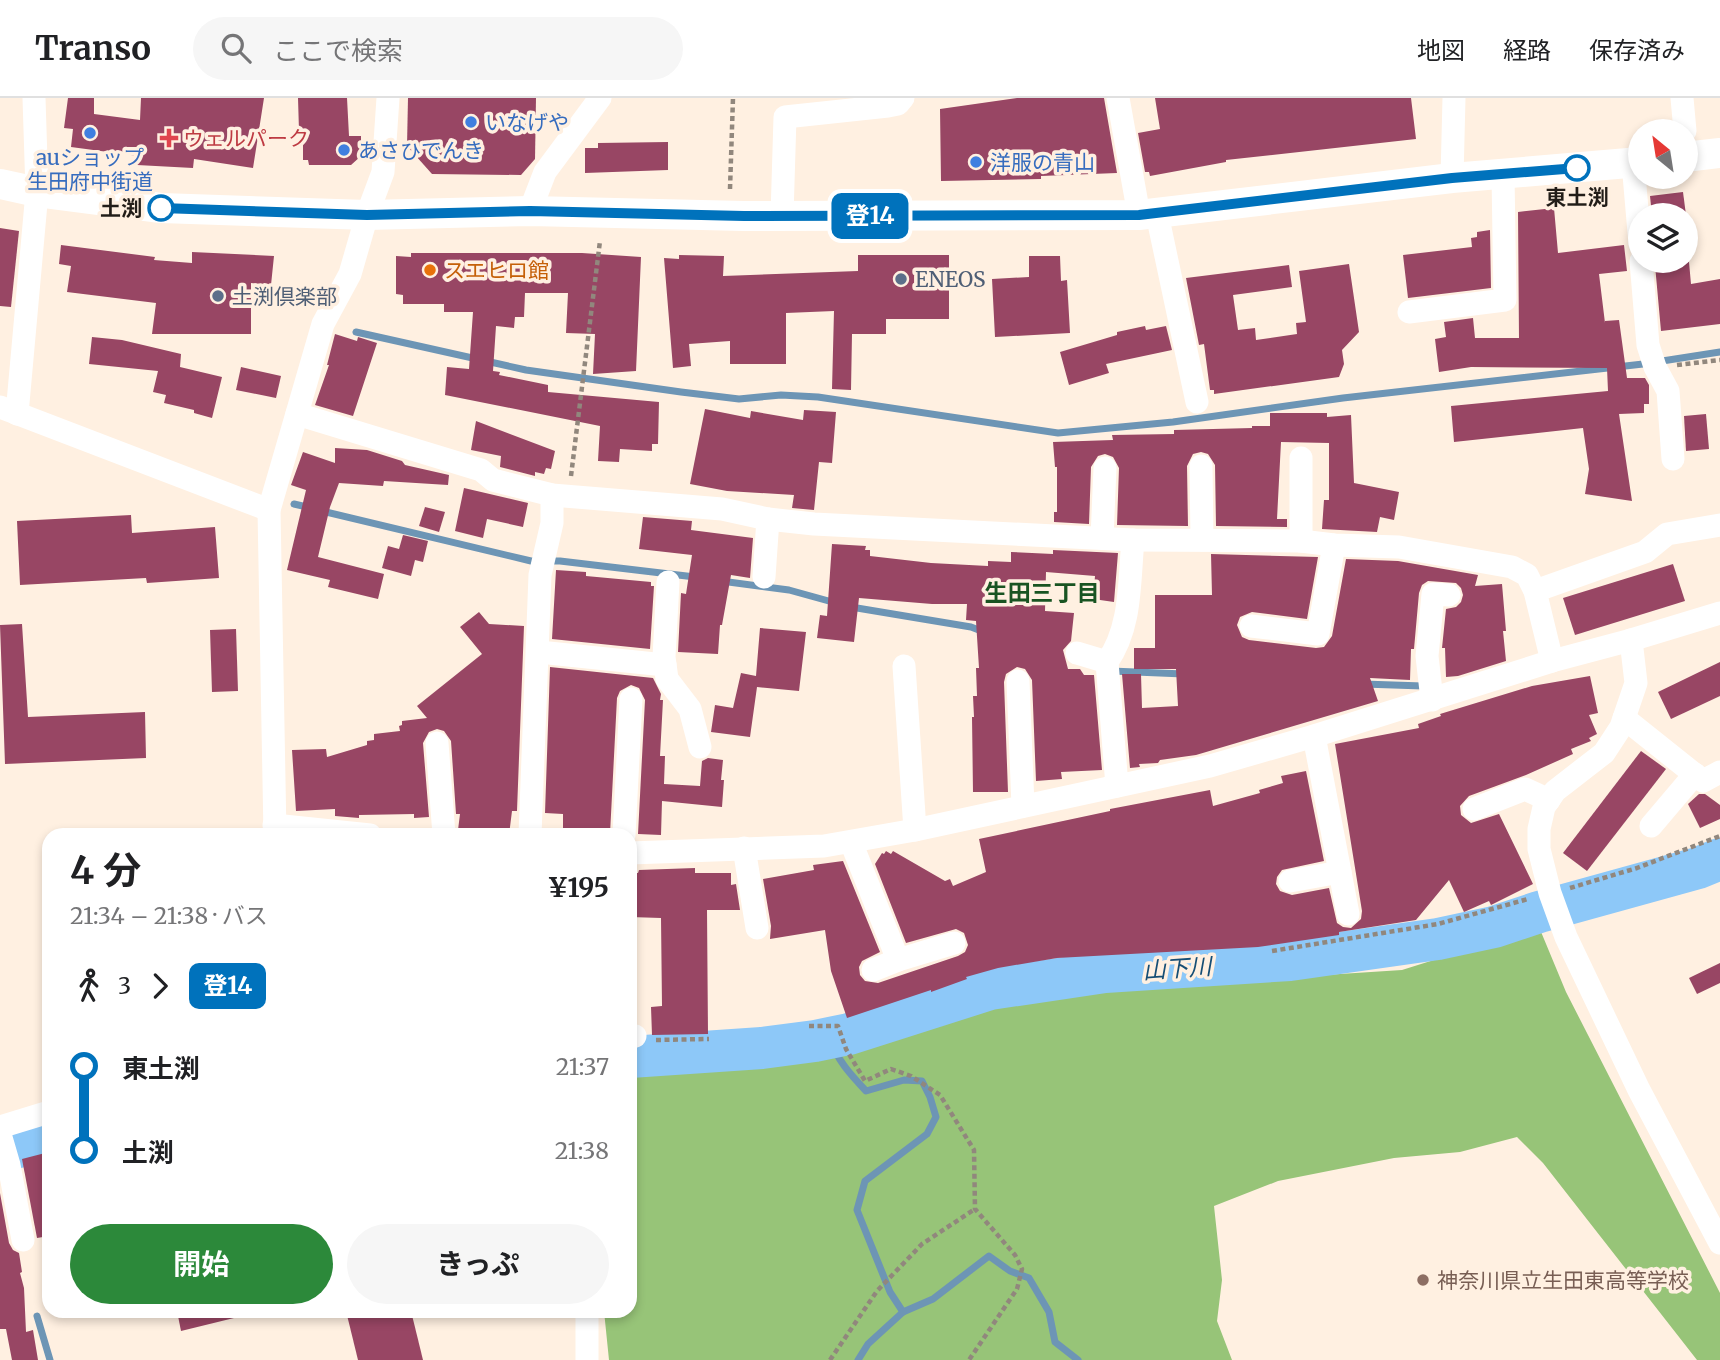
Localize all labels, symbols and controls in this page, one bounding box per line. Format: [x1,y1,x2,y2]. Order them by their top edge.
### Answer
search box [193,17,683,80]
text: Transo [35,28,151,69]
icon: search [217,29,255,67]
text: ここで検索 [273,34,403,67]
text: 地図 [1417,35,1465,66]
text: 経路 [1503,35,1551,66]
text: 保存済み [1589,35,1685,66]
place label: いなげや [485,109,569,136]
marker: いなげや [463,114,479,130]
north arrow [1628,119,1698,189]
map controls [1628,119,1698,273]
marker: auショップ 生田府中街道 [82,125,98,141]
place label: ウェルパーク [183,125,309,152]
marker: ウェルパーク [161,130,177,146]
place label: あさひでんき [358,137,484,164]
marker: あさひでんき [336,142,352,158]
place label: auショップ 生田府中街道 [27,144,153,195]
place label: 洋服の青山 [990,149,1095,176]
marker: 洋服の青山 [968,154,984,170]
marker: 東土渕 [1564,155,1590,181]
place label: 東土渕 [1546,184,1609,211]
line badge: 登14 [830,193,910,239]
place label: 土渕 [100,195,142,222]
marker: 土渕 [148,195,174,221]
text: 登14 [845,200,895,231]
button: layers [1628,203,1698,273]
place label: スエヒロ館 [444,257,549,284]
marker: スエヒロ館 [422,262,438,278]
place label: ENEOS [915,266,986,293]
marker: ENEOS [893,271,909,287]
place label: 土渕倶楽部 [232,283,337,310]
marker: 土渕倶楽部 [210,288,226,304]
district label: 生田三丁目 [985,578,1100,607]
text: 4 分 [70,847,141,894]
text: ¥195 [548,871,609,904]
text: 21:34 – 21:38 · バス [70,901,268,930]
water label: 山下川 [1142,951,1215,985]
icon: walk [70,967,108,1005]
icon: forward [141,967,179,1005]
text: 登14 [203,970,252,1001]
text: 3 [118,971,131,1000]
text: 東土渕 [122,1052,200,1085]
text: 21:37 [556,1052,609,1081]
text: 土渕 [122,1136,174,1169]
text: 21:38 [555,1136,609,1165]
button: 開始 [70,1224,333,1304]
button: きっぷ [347,1224,609,1304]
place label: 神奈川県立生田東高等学校 [1437,1267,1689,1294]
marker: 神奈川県立生田東高等学校 [1415,1272,1431,1288]

